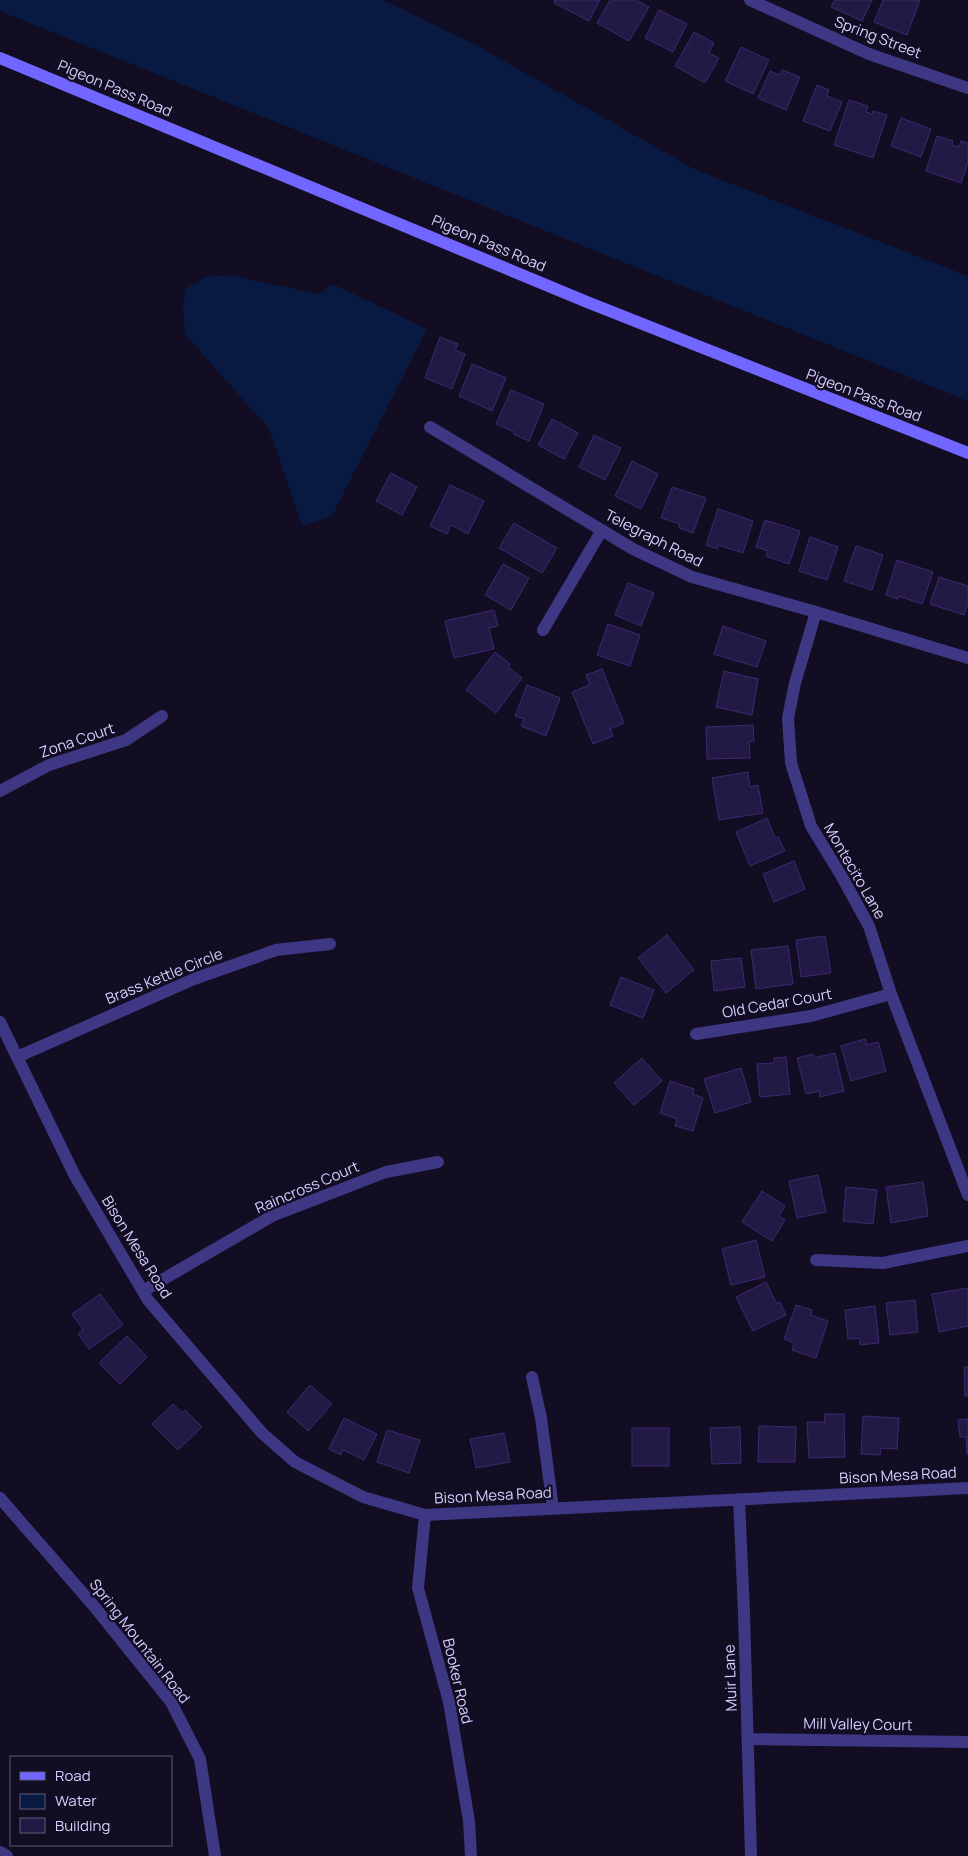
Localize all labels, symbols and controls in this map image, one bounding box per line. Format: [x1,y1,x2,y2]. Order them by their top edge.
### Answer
street label: Spring Street [831,11,925,63]
street label: Pigeon Pass Road [55,54,175,122]
street label: Pigeon Pass Road [429,209,549,277]
street label: Pigeon Pass Road [803,363,925,427]
street label: Telegraph Road [601,504,707,572]
street label: Zona Court [37,717,117,763]
street label: Montecito Lane [819,819,891,923]
street label: Brass Kettle Circle [102,943,226,1009]
street label: Old Cedar Court [720,983,834,1023]
street label: Raincross Court [252,1156,362,1218]
street label: Bison Mesa Road [97,1192,177,1302]
street label: Bison Mesa Road [839,1461,957,1489]
street label: Bison Mesa Road [434,1481,552,1509]
street label: Spring Mountain Road [85,1574,195,1708]
street label: Booker Road [438,1636,478,1726]
street label: Muir Lane [718,1644,742,1712]
street label: Mill Valley Court [803,1713,913,1735]
legend [10,1756,172,1846]
text: Road [55,1765,91,1786]
text: Water [55,1790,97,1811]
text: Building [55,1815,110,1836]

